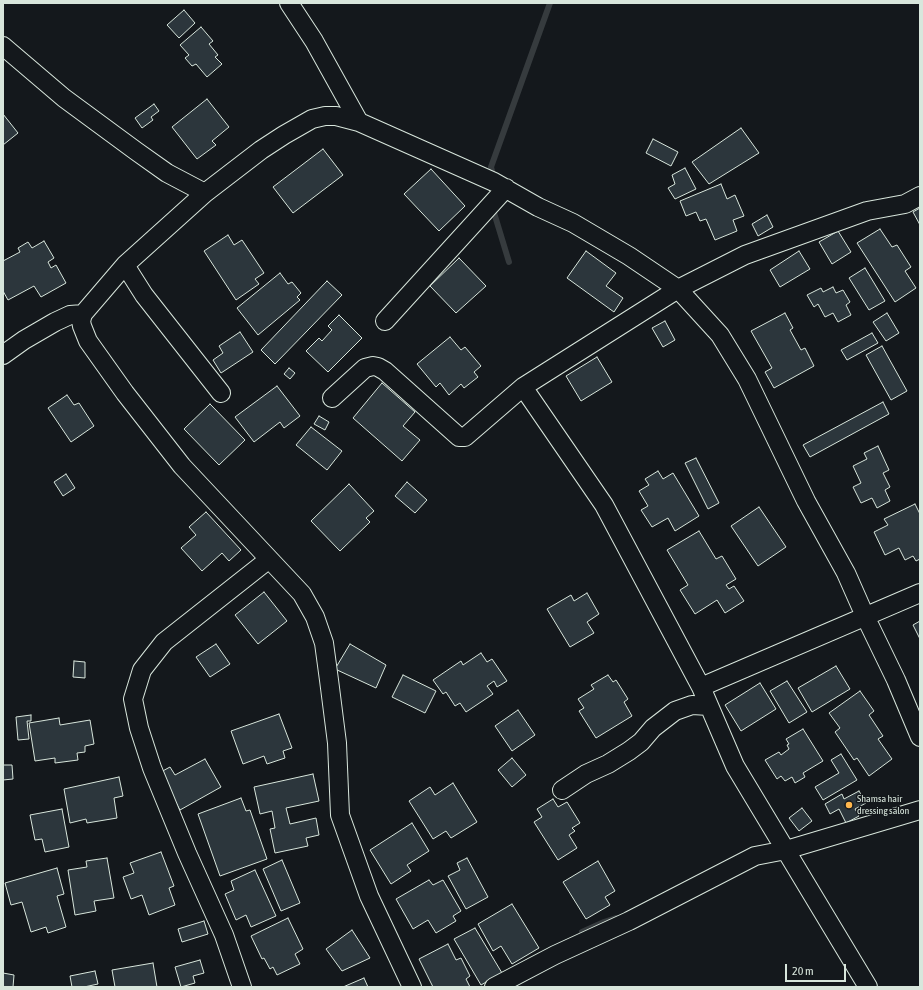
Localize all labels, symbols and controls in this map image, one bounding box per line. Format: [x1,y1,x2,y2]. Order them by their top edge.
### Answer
place label: Shamsa hair dressing salon [857,793,909,816]
marker: Shamsa hair dressing salon [844,800,854,810]
scale bar [787,956,848,982]
text: 20 m [792,964,814,978]

